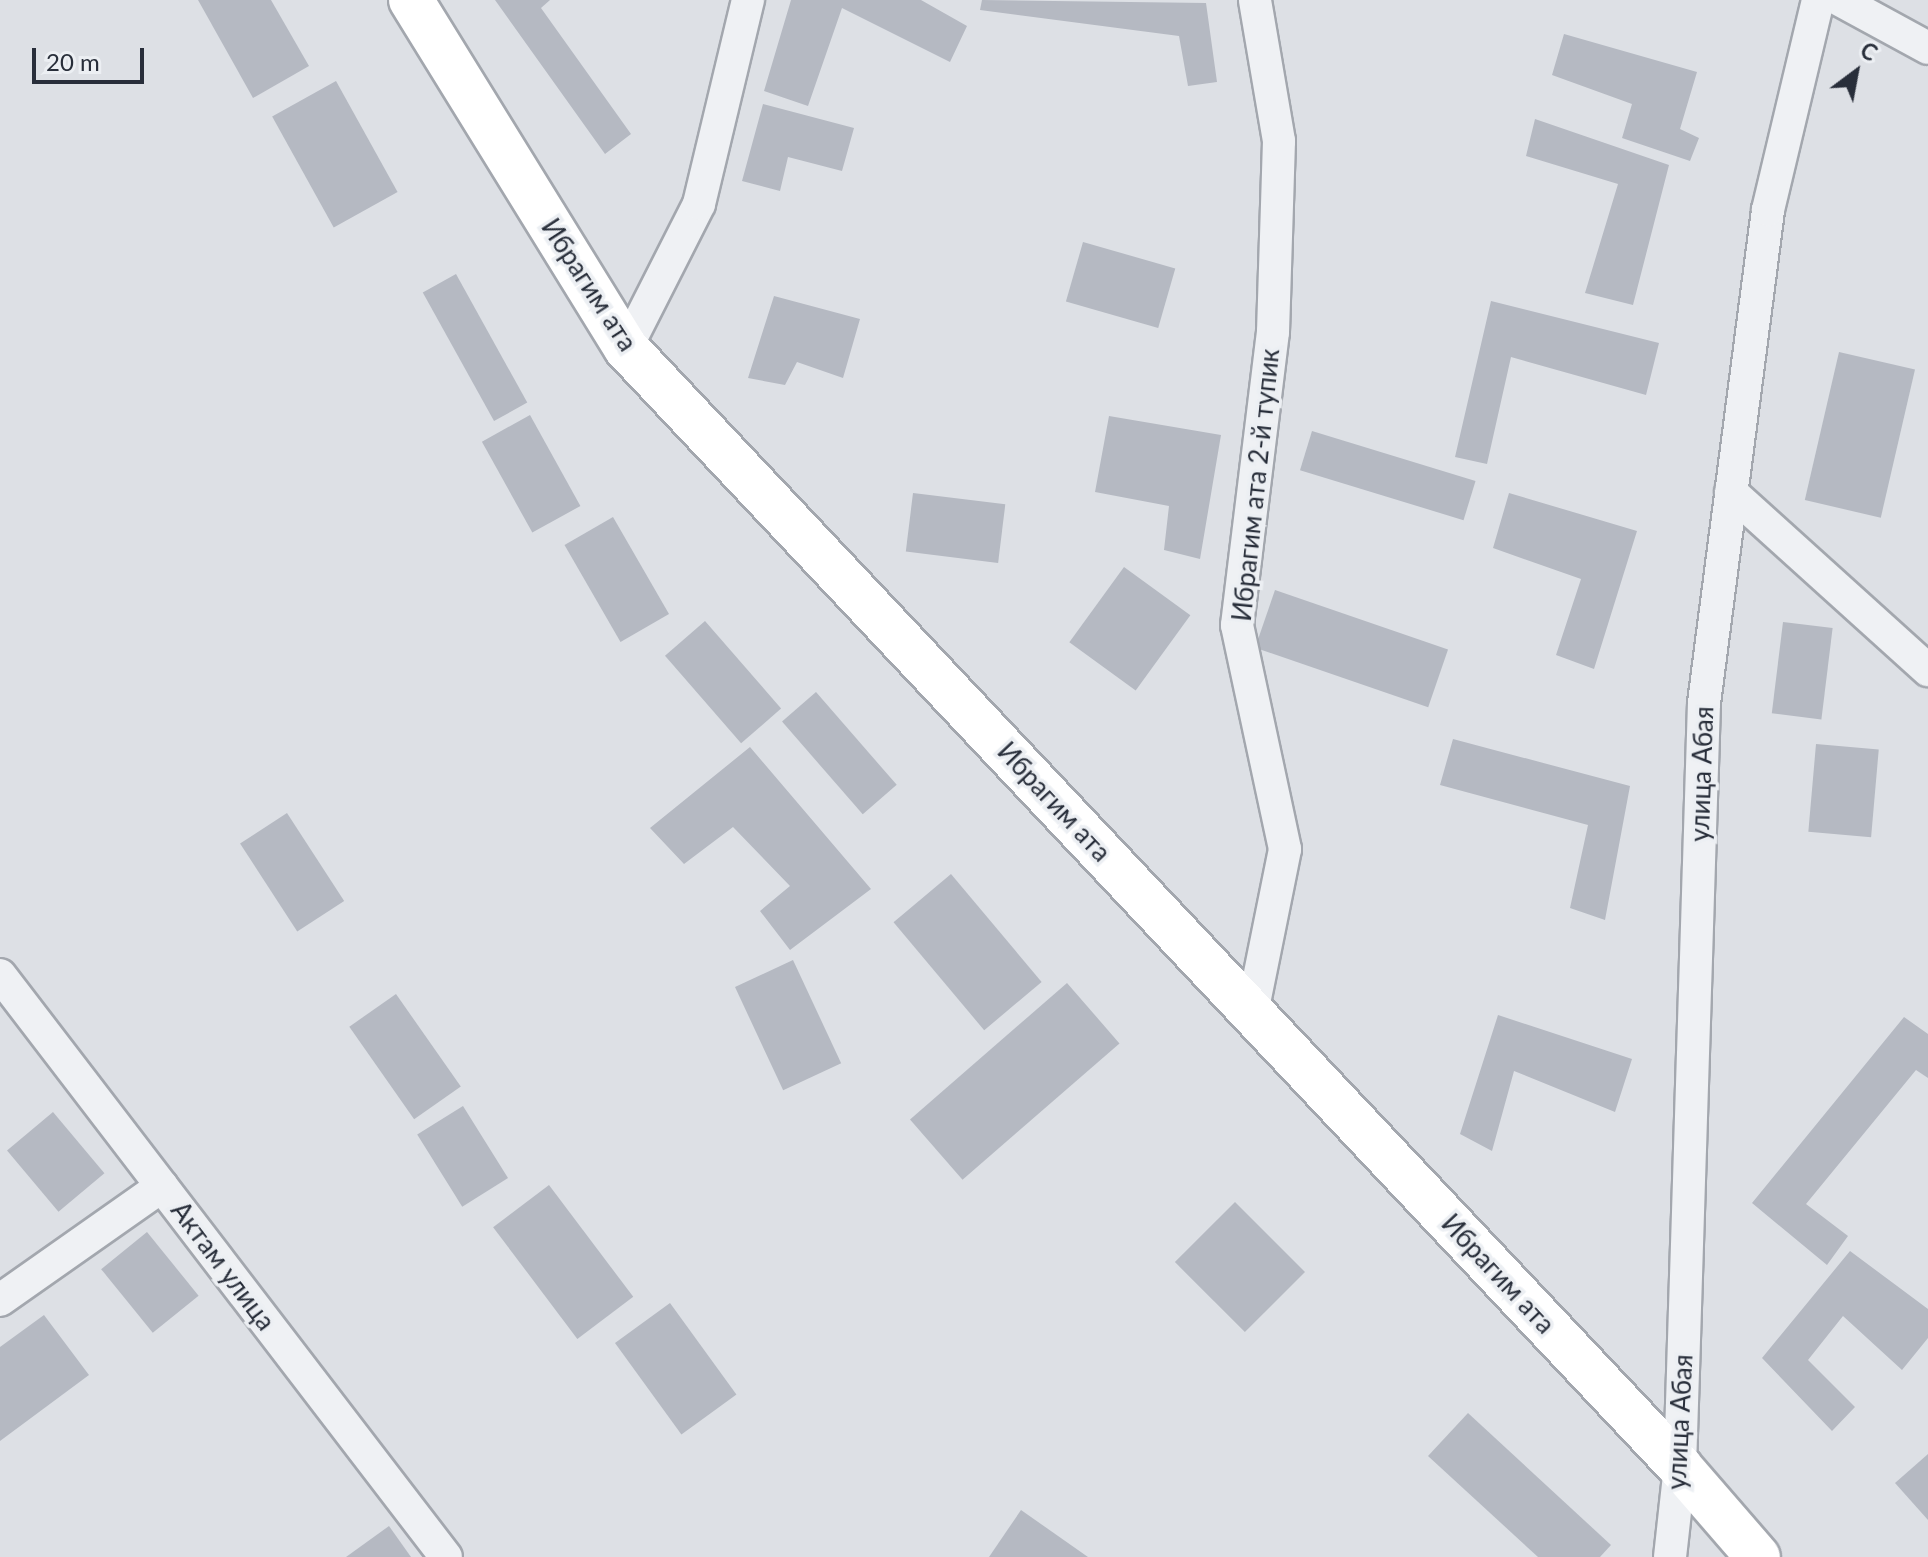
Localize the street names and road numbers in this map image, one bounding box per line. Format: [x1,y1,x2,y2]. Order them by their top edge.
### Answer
street label: Ибрагим ата [535,213,643,357]
street label: Ибрагим ата 2-й тупик [1226,347,1286,623]
street label: улица Абая [1684,706,1720,842]
street label: Ибрагим ата [991,736,1117,868]
street label: Актам улица [165,1196,281,1336]
street label: Ибрагим ата [1435,1208,1561,1340]
street label: улица Абая [1661,1353,1699,1491]

